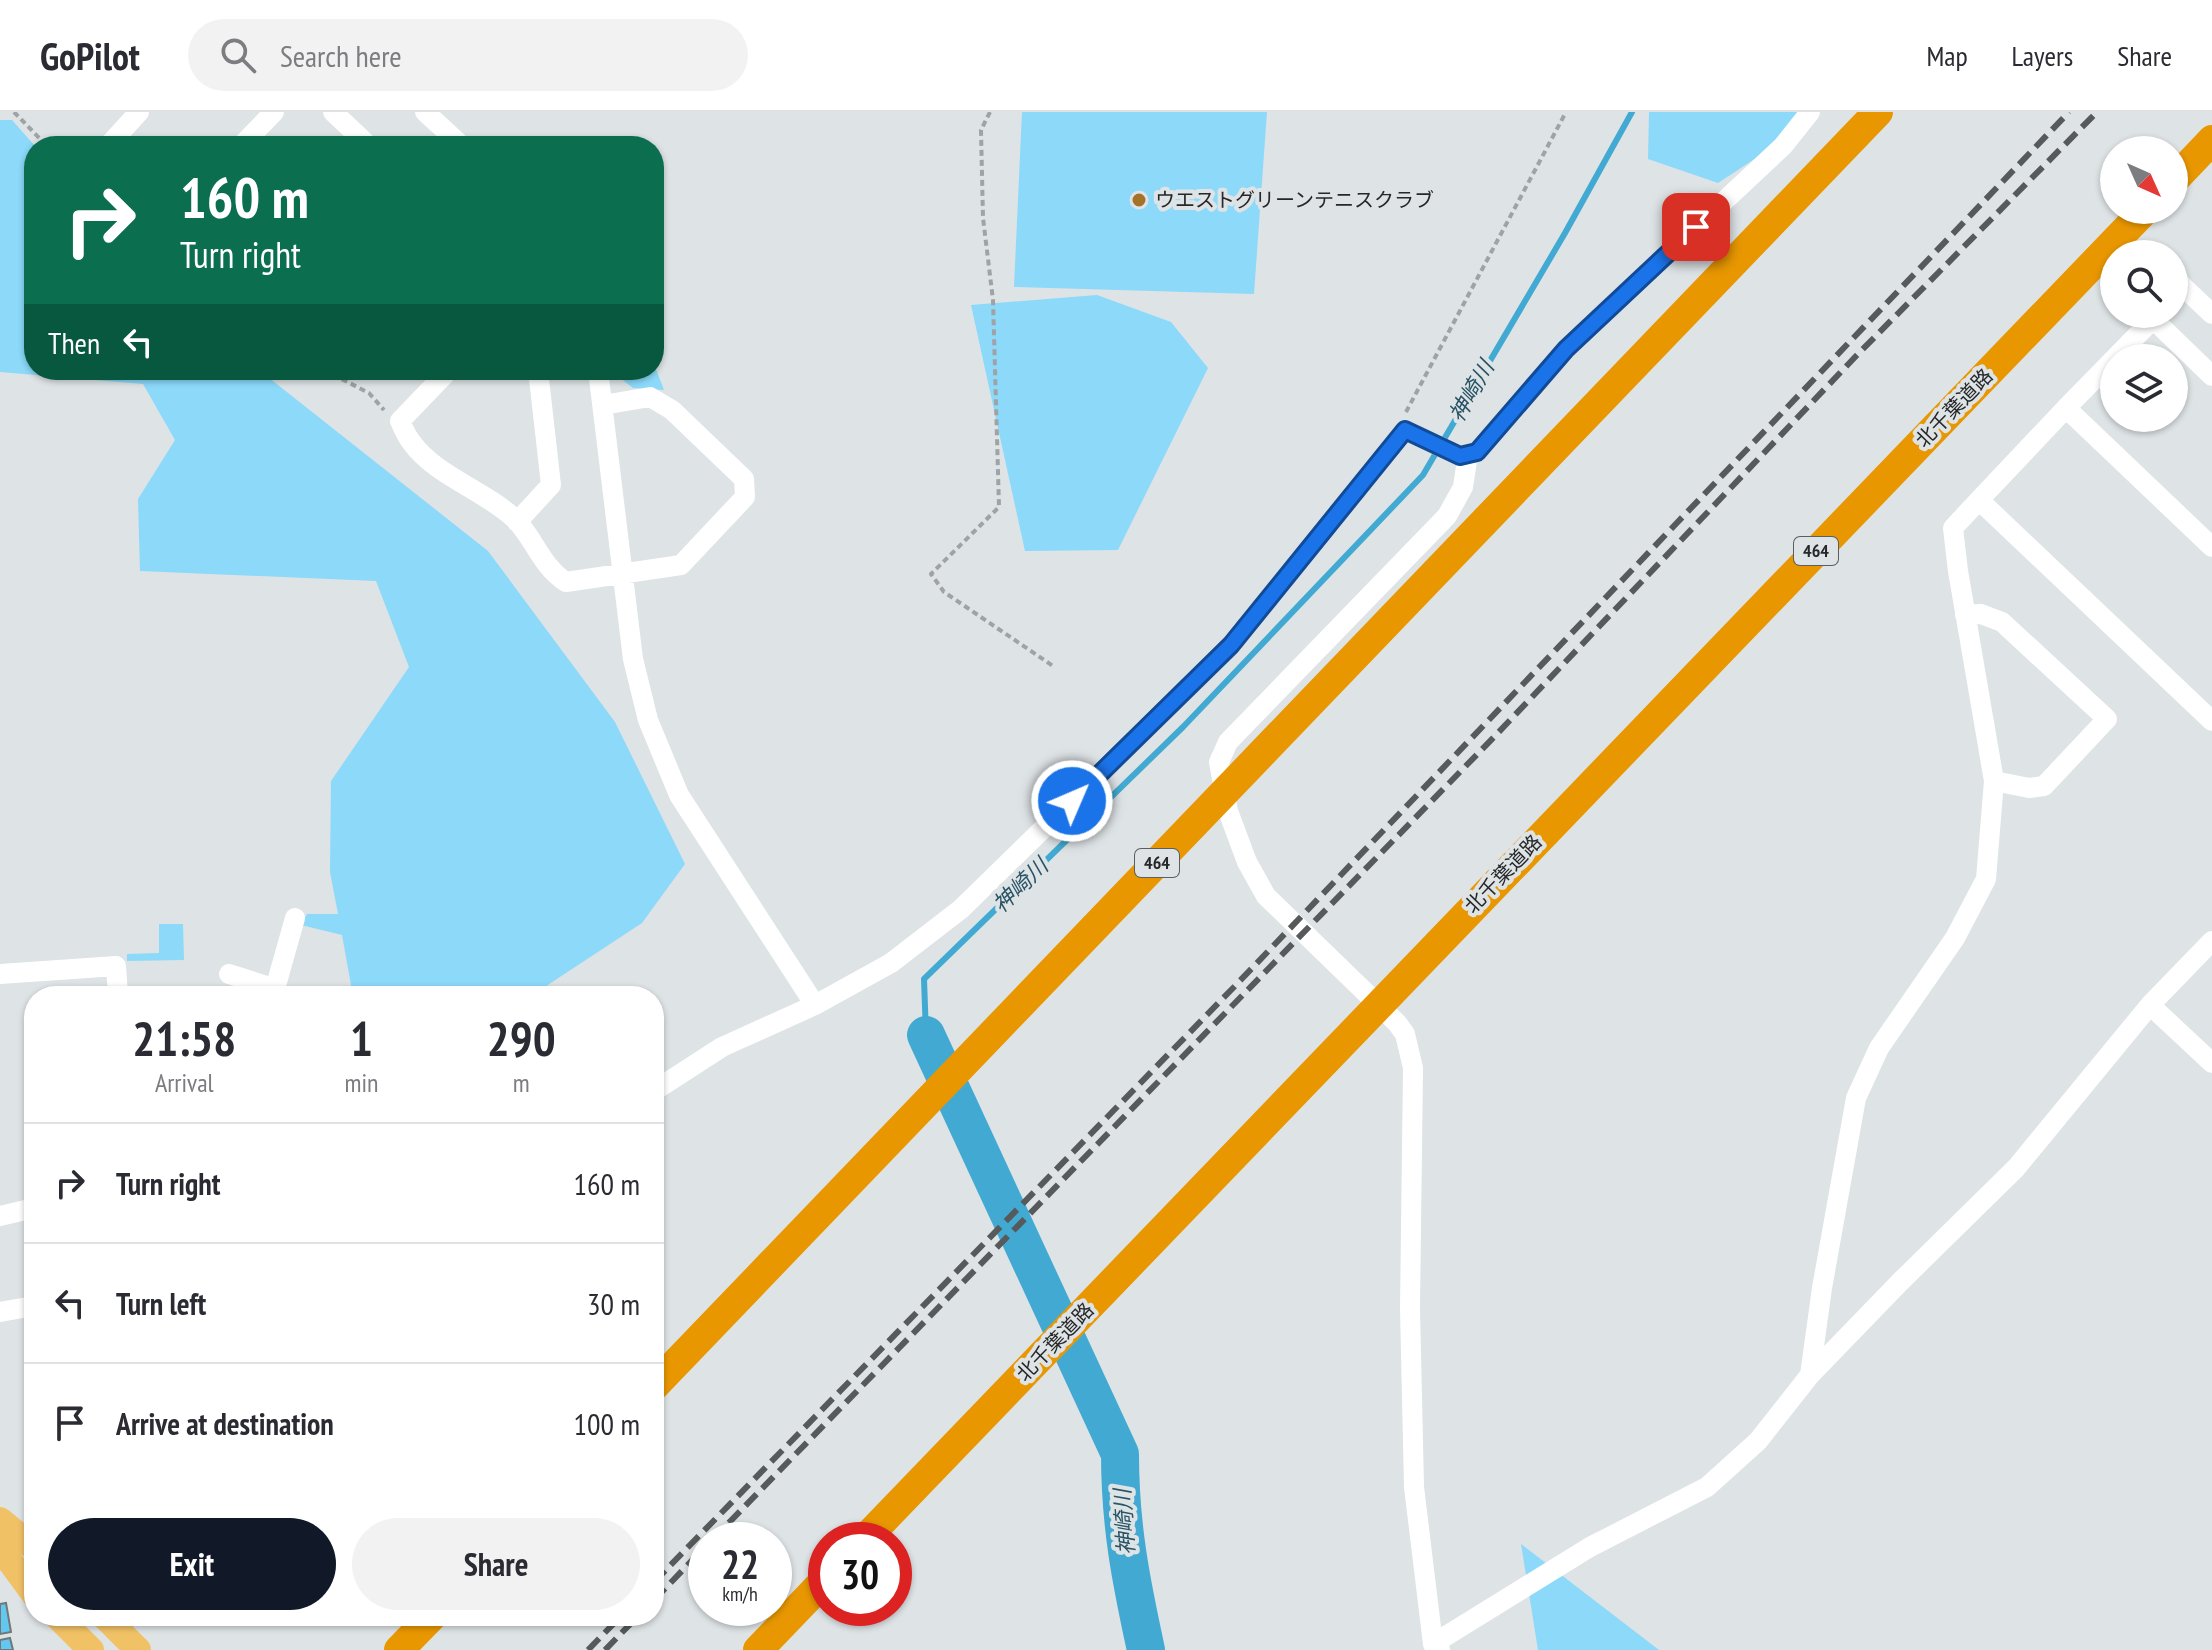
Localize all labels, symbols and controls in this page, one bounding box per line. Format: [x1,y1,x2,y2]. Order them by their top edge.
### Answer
search box [188,19,748,91]
text: GoPilot [40,31,140,80]
icon: search [216,33,260,77]
text: Search here [280,36,402,75]
text: Map [1926,37,1968,74]
text: Layers [2012,37,2073,74]
text: Share [2117,37,2172,74]
north arrow [2100,136,2188,224]
map controls [2100,136,2188,432]
text: 160 m [180,161,309,233]
icon: right [48,168,152,272]
place label: ウエストグリーンテニスクラブ [1155,187,1434,213]
marker: ウエストグリーンテニスクラブ [1130,191,1148,209]
pin [1662,193,1730,261]
icon: arrive [1674,205,1718,249]
text: Turn right [180,231,301,278]
button: search [2100,240,2188,328]
icon: left [116,320,160,364]
text: Then [48,323,100,362]
button: layers [2100,344,2188,432]
water label: 神崎川 [1442,354,1501,427]
street label: 北千葉道路 [1910,363,1998,453]
road number: 464 [1794,537,1838,565]
position arrow [1030,759,1114,843]
street label: 北千葉道路 [1459,829,1547,919]
road number: 464 [1135,849,1179,877]
water label: 神崎川 [987,851,1055,918]
text: 21:58 [132,1007,236,1069]
text: 1 [350,1007,373,1069]
text: 290 [487,1007,556,1069]
text: Arrival [155,1066,214,1099]
text: min [344,1066,378,1099]
text: m [513,1066,530,1099]
icon: right [48,1161,92,1205]
text: Turn right [116,1164,220,1203]
text: 160 m [574,1164,640,1203]
icon: left [48,1281,92,1325]
text: Turn left [116,1284,206,1323]
text: 30 m [587,1284,640,1323]
street label: 北千葉道路 [1011,1297,1099,1387]
icon: arrive [48,1401,92,1445]
text: Arrive at destination [116,1404,334,1443]
text: 100 m [574,1404,640,1443]
water label: 神崎川 [1108,1486,1140,1556]
button: Exit [48,1518,336,1610]
button: Share [352,1518,640,1610]
speed limit sign: 30 [808,1522,912,1626]
text: 22 [721,1538,759,1590]
text: km/h [722,1581,758,1607]

